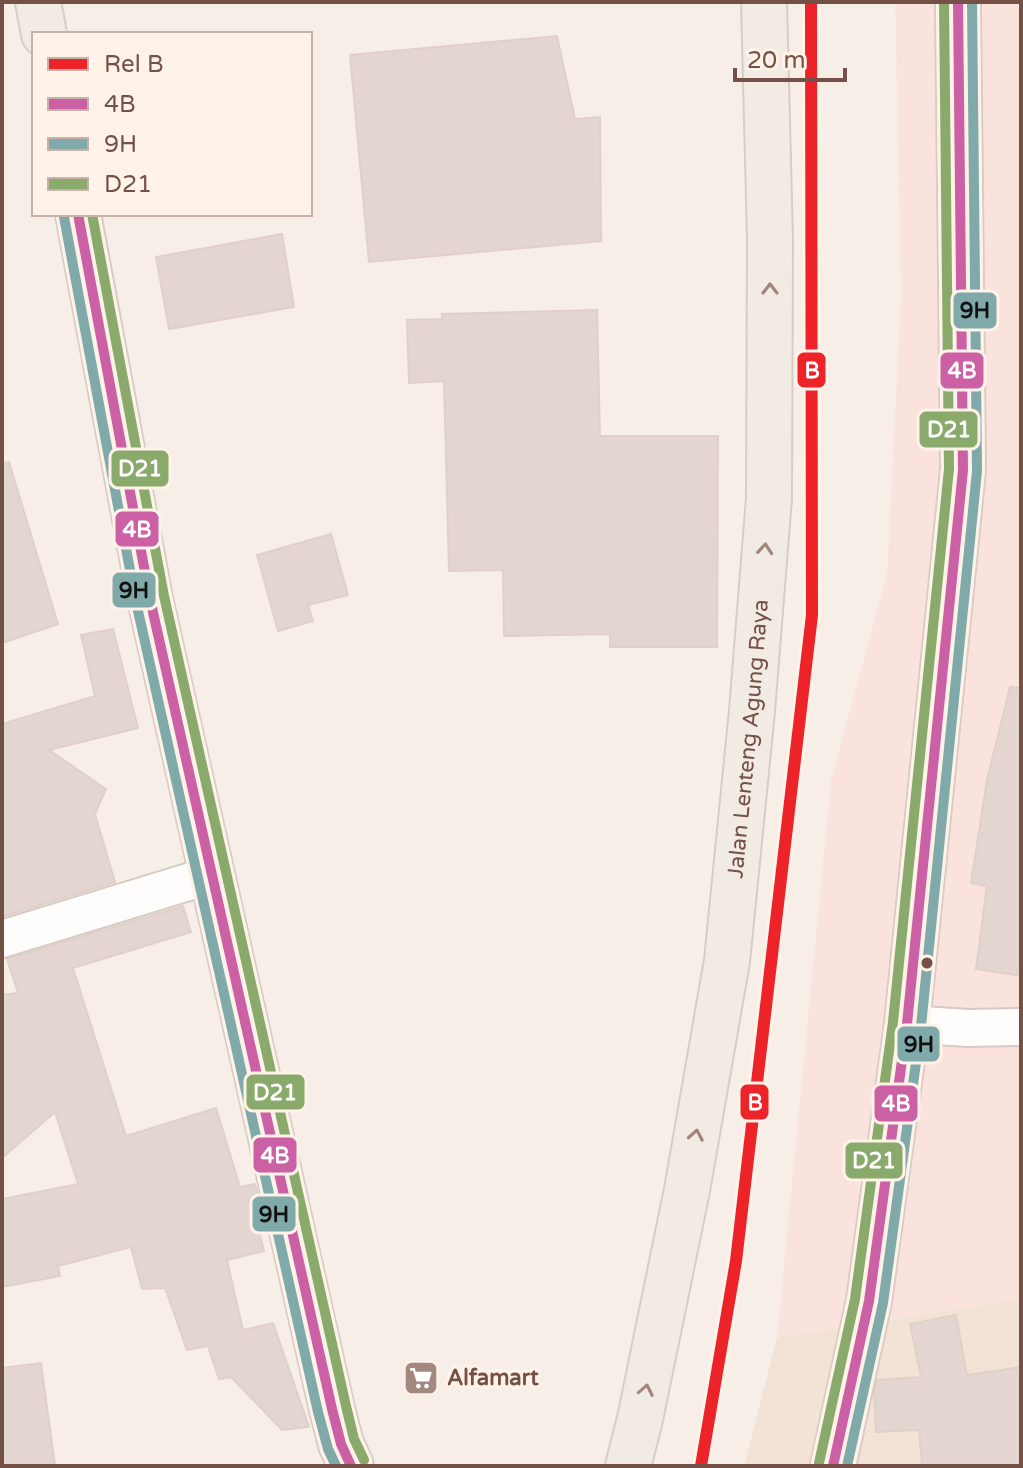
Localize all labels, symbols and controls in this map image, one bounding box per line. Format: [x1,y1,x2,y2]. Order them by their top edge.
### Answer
legend [32,32,312,216]
scale bar [735,32,845,82]
text: 20 m [747,46,805,75]
text: Rel B [104,50,164,79]
text: 4B [104,90,136,119]
text: 9H [104,130,137,159]
text: D21 [104,170,152,199]
one-way arrow [761,282,779,295]
line badge: 9H [952,291,998,330]
text: 9H [960,298,990,324]
line badge: B [796,351,827,389]
line badge: 4B [939,351,985,390]
text: B [804,358,820,384]
text: 4B [947,358,977,384]
line badge: D21 [918,410,979,449]
text: D21 [927,417,971,443]
line badge: D21 [110,449,170,488]
text: D21 [118,456,162,482]
line badge: 4B [114,510,160,548]
text: 4B [122,517,152,543]
one-way arrow [756,542,773,555]
line badge: 9H [111,571,157,609]
text: 9H [119,578,149,604]
street label: Jalan Lenteng Agung Raya [722,598,774,879]
unlabelled marker [919,955,935,971]
line badge: 9H [896,1025,941,1063]
text: 9H [904,1032,934,1058]
line badge: D21 [245,1073,306,1111]
text: D21 [253,1080,297,1106]
line badge: B [739,1083,770,1121]
line badge: 4B [873,1084,919,1123]
text: B [747,1090,763,1116]
text: 4B [881,1091,911,1117]
one-way arrow [687,1128,704,1142]
line badge: 4B [252,1136,298,1174]
line badge: D21 [844,1141,904,1180]
text: 4B [260,1143,290,1169]
text: D21 [852,1148,896,1174]
line badge: 9H [251,1195,297,1233]
text: 9H [259,1202,289,1228]
supermarket icon: Alfamart [402,1359,440,1397]
place label: Alfamart [447,1365,539,1391]
one-way arrow [636,1383,653,1397]

